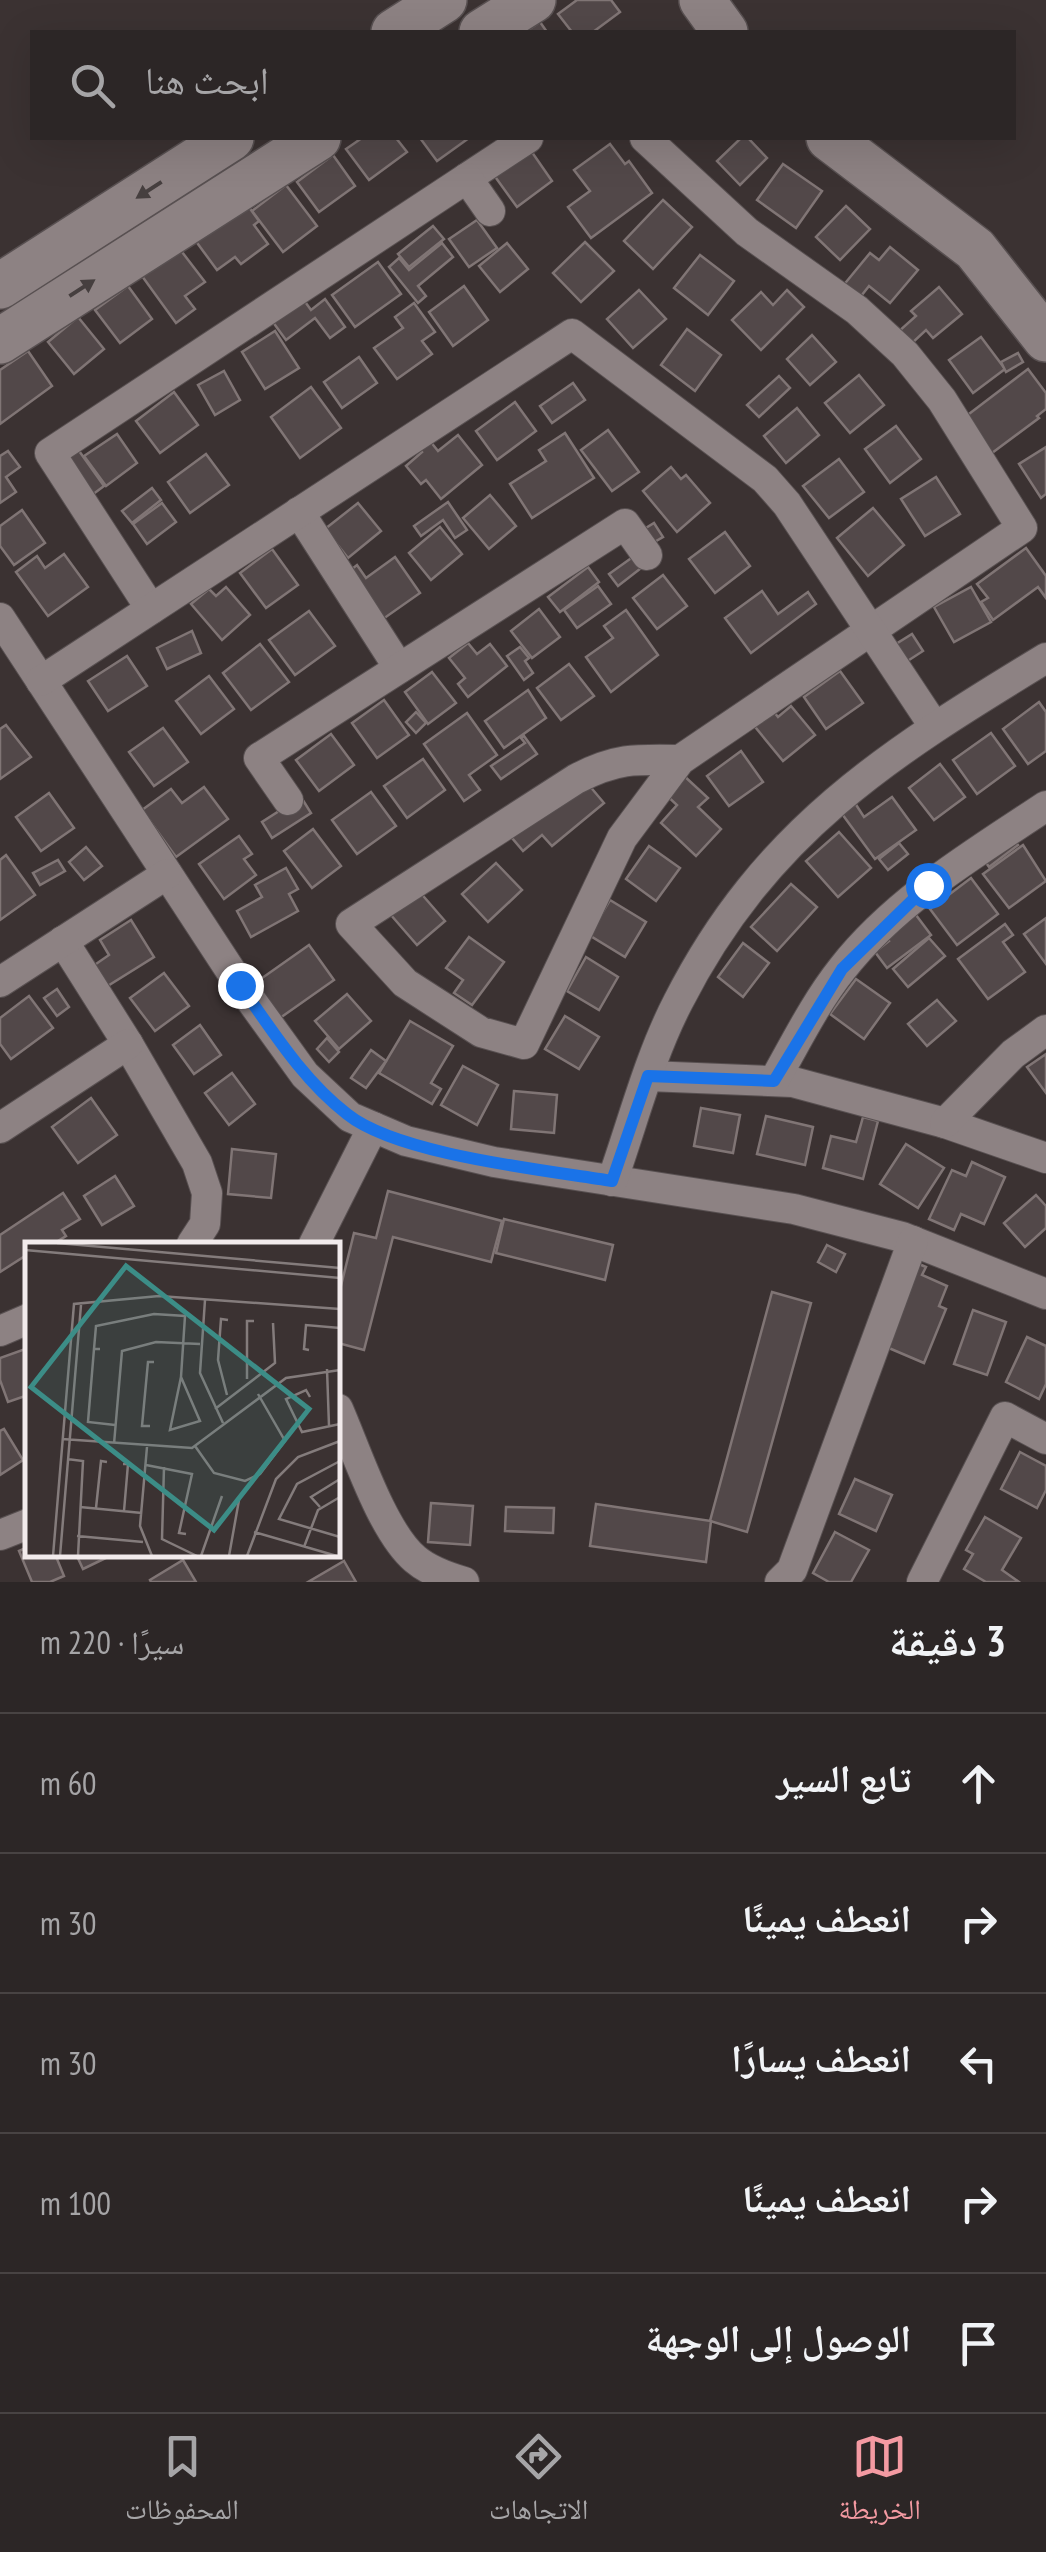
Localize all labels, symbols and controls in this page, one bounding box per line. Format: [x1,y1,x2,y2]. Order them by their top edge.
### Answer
search box [30,30,1016,140]
text: ابحث هنا [145,55,269,104]
icon: search [65,58,120,113]
one-way arrow [135,181,163,199]
one-way arrow [68,280,96,298]
route start [906,863,952,909]
route end [218,963,264,1009]
inset map [25,1242,340,1557]
text: 3 دقيقة [889,1613,1006,1668]
text: سيرًا · 220 m [40,1621,184,1663]
text: تابع السير [776,1753,911,1802]
icon: ahead [951,1756,1006,1811]
text: 60 m [40,1762,96,1804]
text: انعطف يمينًا [742,1893,911,1942]
icon: right [951,1896,1006,1951]
text: 30 m [40,1902,96,1944]
text: انعطف يسارًا [731,2033,911,2082]
icon: left [951,2036,1006,2091]
text: 30 m [40,2042,96,2084]
text: انعطف يمينًا [742,2173,911,2222]
icon: right [951,2176,1006,2231]
text: 100 m [40,2182,111,2224]
text: الوصول إلى الوجهة [646,2313,911,2362]
icon: arrive [951,2316,1006,2371]
tab: المحفوظات [125,2429,239,2537]
tab: الاتجاهات [489,2429,588,2537]
tab: الخريطة [839,2429,921,2537]

